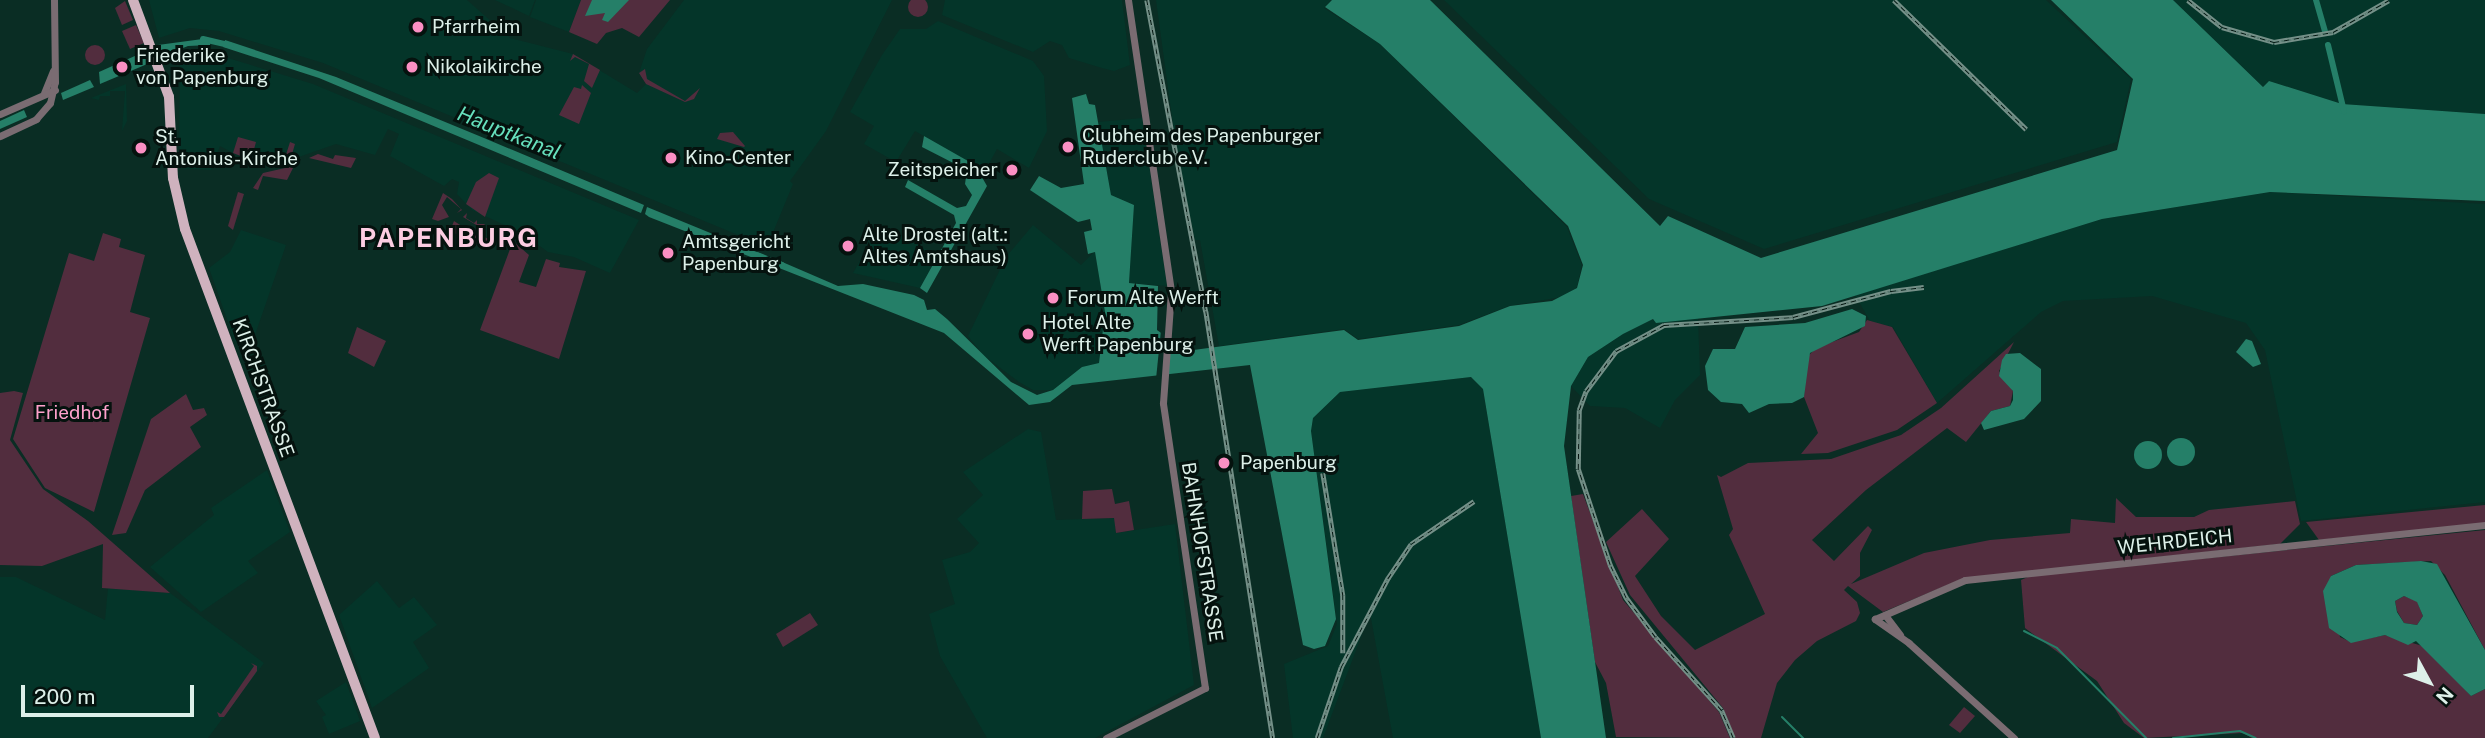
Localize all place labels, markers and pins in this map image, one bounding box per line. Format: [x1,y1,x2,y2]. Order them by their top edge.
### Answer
place label: Pfarrheim [432,16,520,38]
marker: Pfarrheim [410,19,426,35]
place label: Friederike von Papenburg [136,45,269,89]
place label: Nikolaikirche [426,56,542,78]
marker: Friederike von Papenburg [114,59,130,75]
marker: Nikolaikirche [404,59,420,75]
place label: Clubheim des Papenburger Ruderclub e.V. [1082,125,1322,169]
place label: St. Antonius-Kirche [155,126,298,170]
marker: Clubheim des Papenburger Ruderclub e.V. [1060,139,1076,155]
marker: St. Antonius-Kirche [133,140,149,156]
place label: Kino-Center [685,147,792,169]
marker: Kino-Center [663,150,679,166]
place label: Zeitspeicher [888,159,998,181]
marker: Zeitspeicher [1004,162,1020,178]
place label: Alte Drostei (alt.: Altes Amtshaus) [862,224,1008,268]
place label: Amtsgericht Papenburg [682,231,791,275]
marker: Alte Drostei (alt.: Altes Amtshaus) [840,238,856,254]
marker: Amtsgericht Papenburg [660,245,676,261]
place label: Forum Alte Werft [1067,287,1219,309]
marker: Forum Alte Werft [1045,290,1061,306]
place label: Hotel Alte Werft Papenburg [1042,312,1193,356]
marker: Hotel Alte Werft Papenburg [1020,326,1036,342]
place label: Papenburg [1240,452,1337,474]
marker: Papenburg [1214,453,1234,473]

